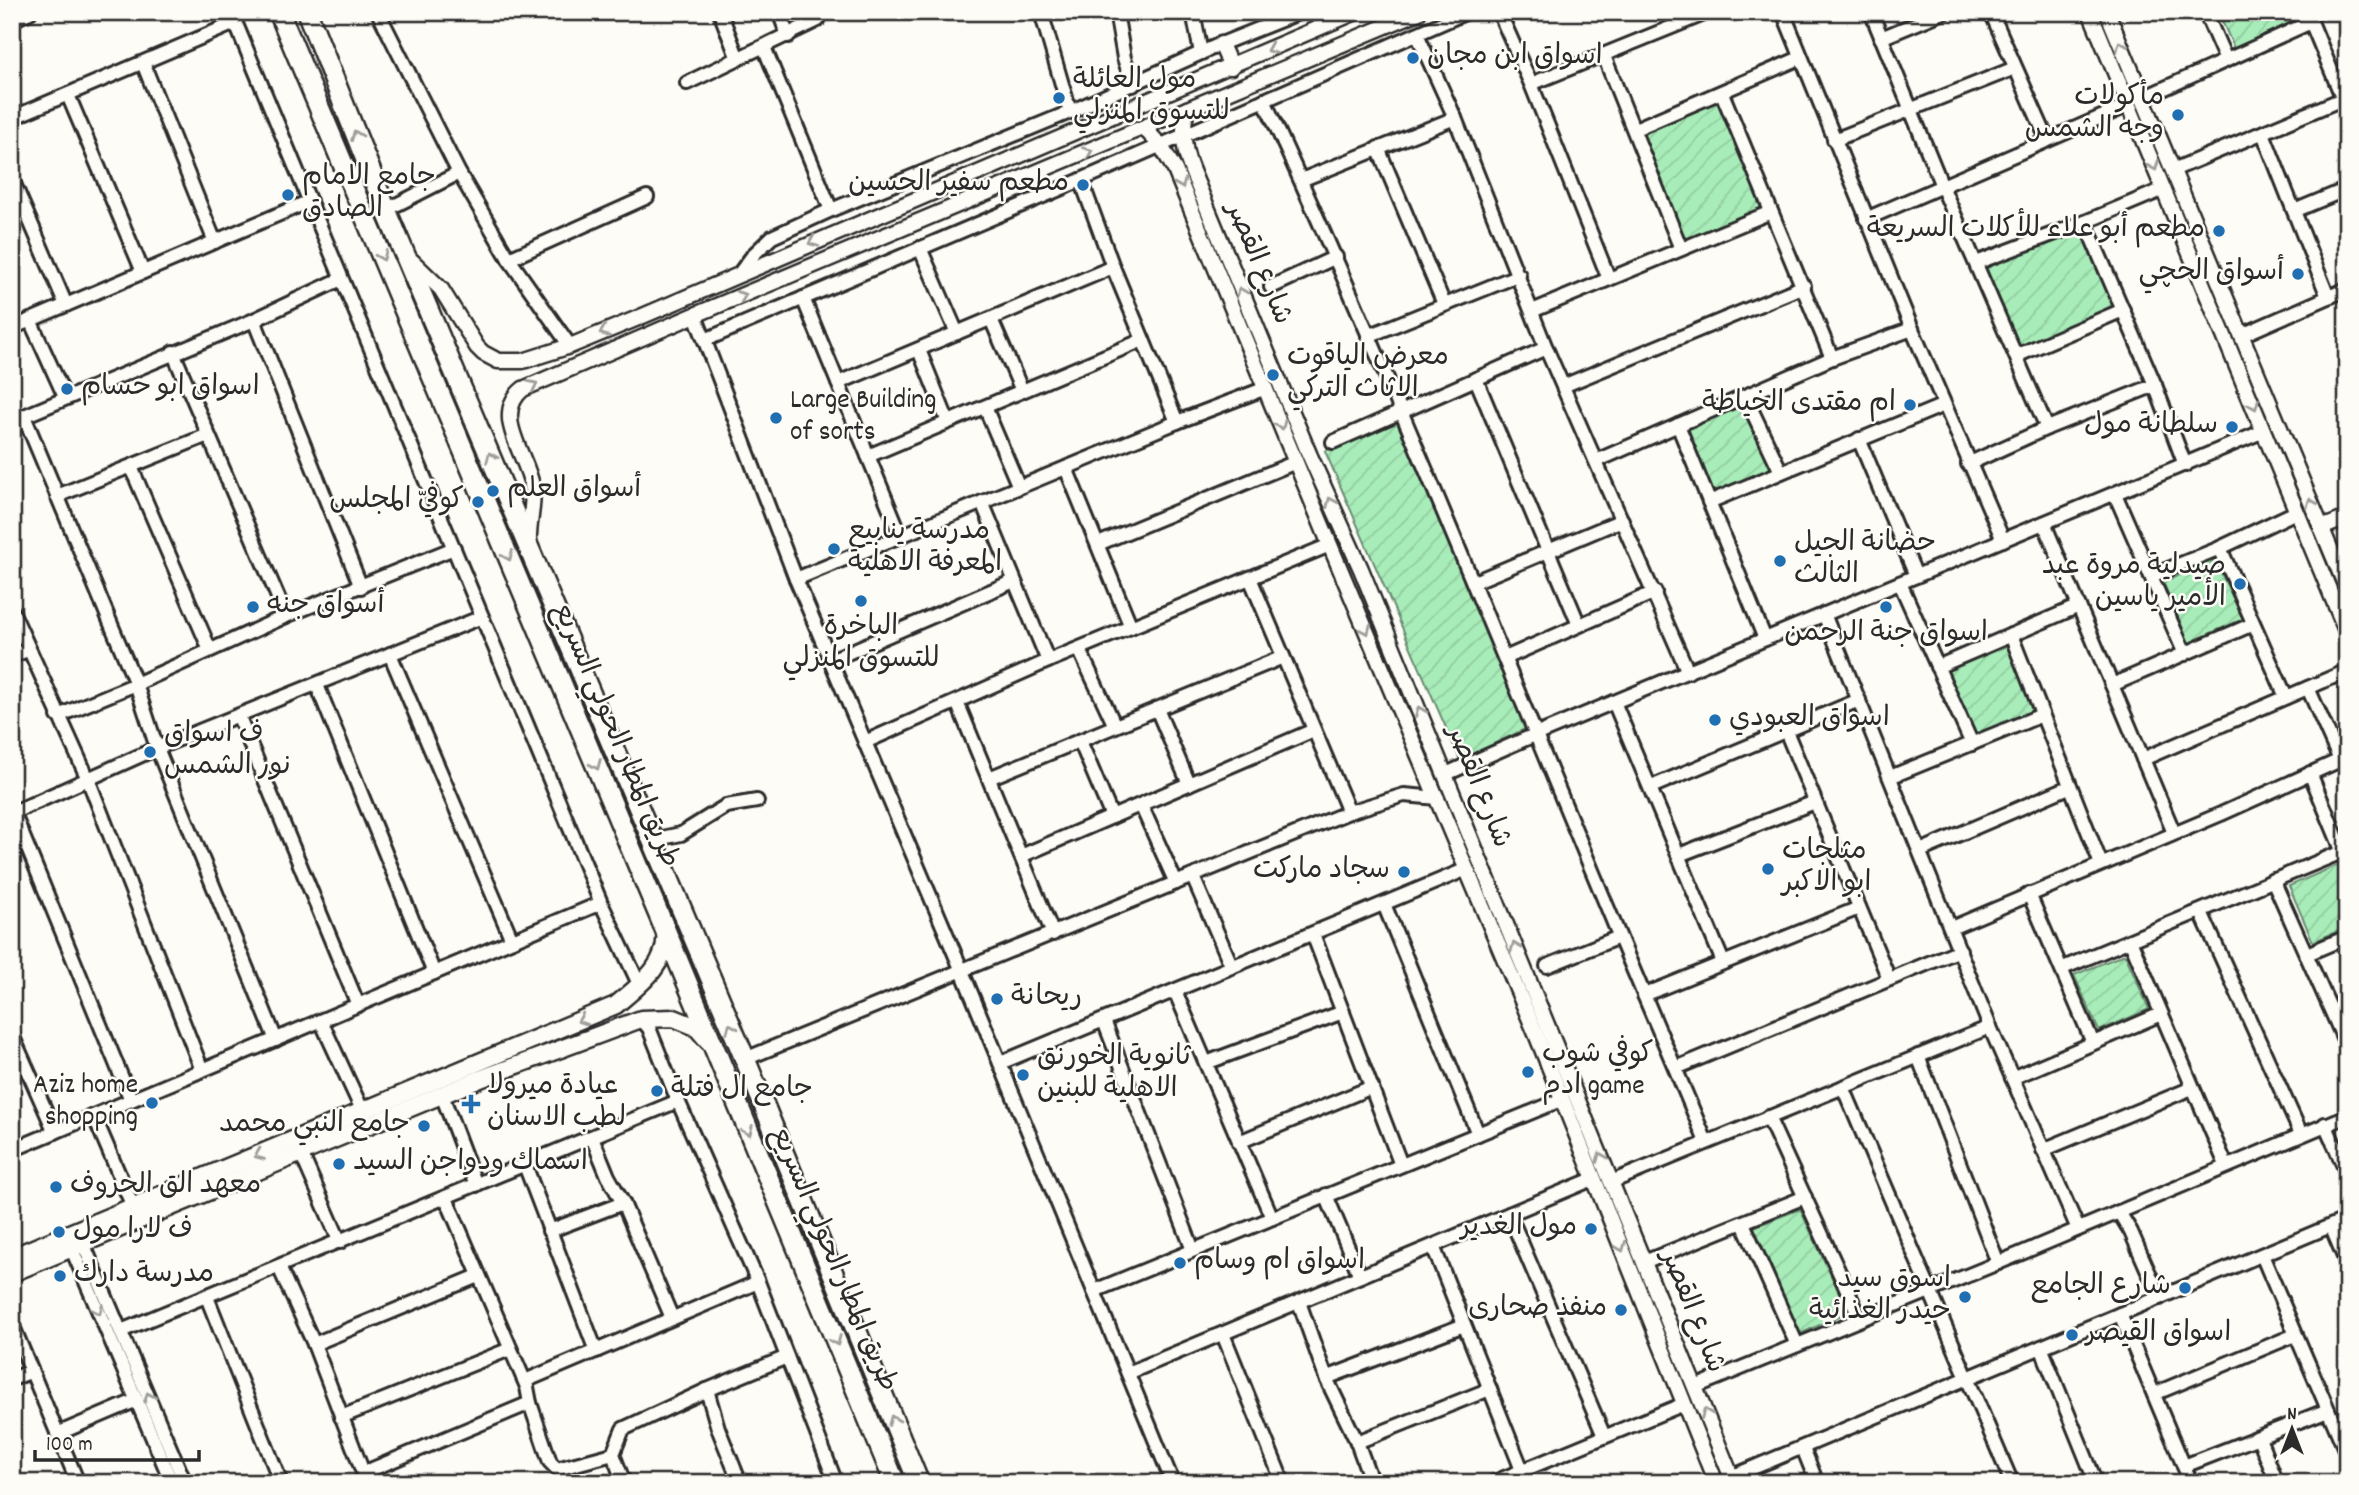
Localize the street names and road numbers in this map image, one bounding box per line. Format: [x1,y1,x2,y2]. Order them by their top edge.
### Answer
street label: شارع القصر [1212,195,1301,332]
street label: طريق المطار الحولي السريع [540,597,688,875]
street label: شارع القصر [1433,718,1520,855]
street label: طريق المطار الحولي السريع [758,1121,906,1399]
street label: شارع القصر [1647,1243,1734,1380]

